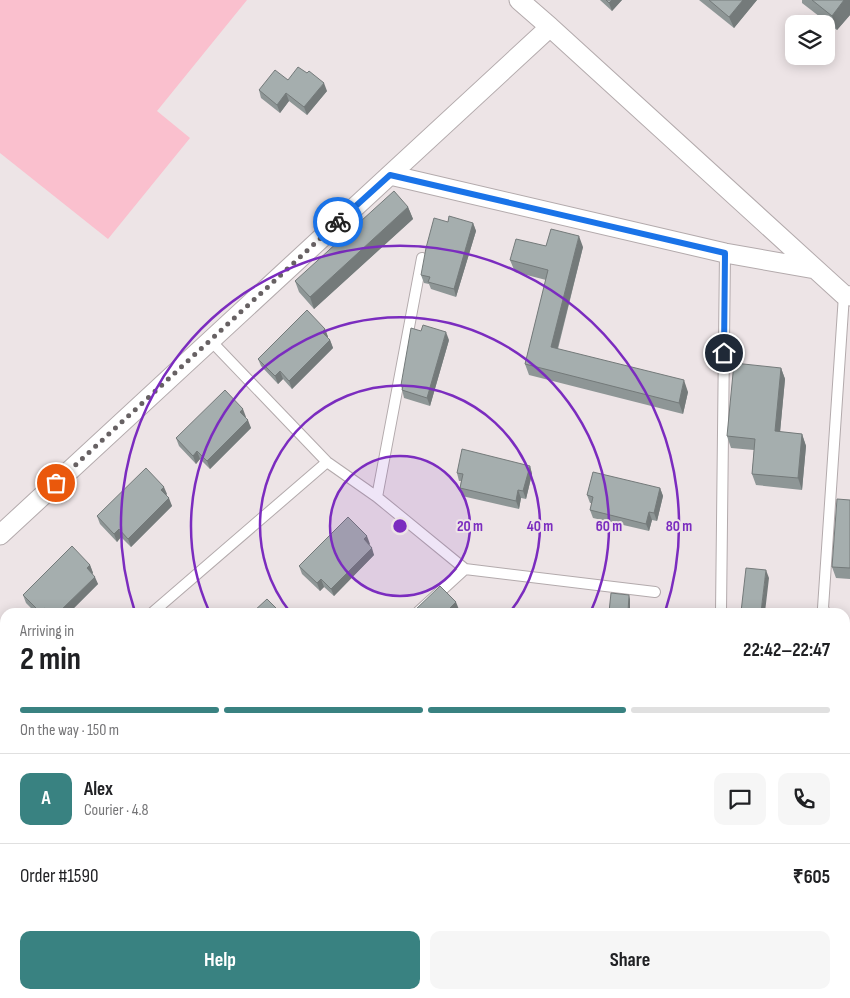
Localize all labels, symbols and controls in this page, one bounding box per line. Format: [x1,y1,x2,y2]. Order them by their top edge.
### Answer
map controls [785,15,835,65]
button: layers [785,15,835,65]
courier [313,197,363,247]
icon: bike [324,208,352,236]
pin [703,332,745,374]
icon: home [710,339,738,367]
pin [35,462,77,504]
icon: bag [42,469,70,497]
centre of rings [391,517,409,535]
text: 20 m [457,517,483,536]
text: 40 m [527,517,553,536]
text: 60 m [596,517,622,536]
text: 80 m [666,517,692,536]
text: Arriving in [20,622,74,641]
text: 22:42–22:47 [743,639,830,662]
text: 2 min [20,640,81,679]
text: On the way · 150 m [20,721,119,740]
button: chat [714,773,766,825]
button: phone [778,773,830,825]
text: Alex [84,778,113,801]
text: A [41,787,51,810]
text: Courier · 4.8 [84,801,148,820]
text: Order #1590 [20,865,98,888]
text: ₹605 [793,866,830,889]
button: Help [20,931,420,989]
button: Share [430,931,830,989]

